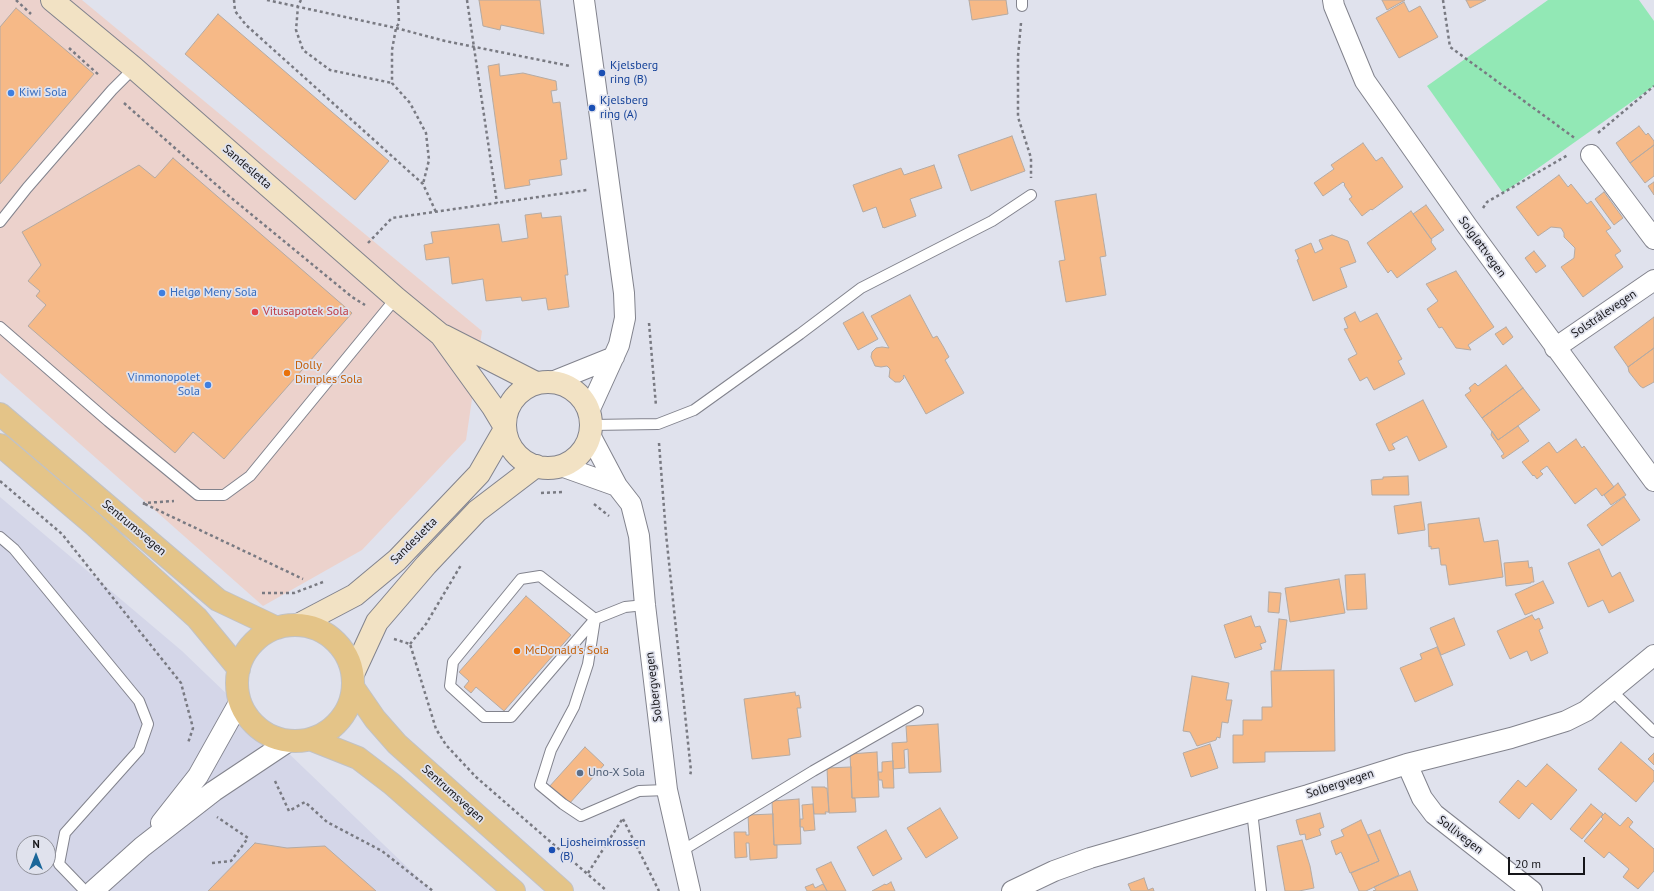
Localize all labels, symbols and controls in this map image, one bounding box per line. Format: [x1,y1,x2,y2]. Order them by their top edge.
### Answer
place label: Kjelsberg ring (B) [610,59,658,87]
marker: Kjelsberg ring (B) [597,68,607,78]
place label: Kiwi Sola [19,86,67,100]
marker: Kiwi Sola [6,88,16,98]
place label: Kjelsberg ring (A) [600,94,648,122]
marker: Kjelsberg ring (A) [587,103,597,113]
street label: Sandesletta [220,142,274,192]
street label: Solgløttvegen [1455,214,1509,280]
place label: Helgø Meny Sola [170,286,257,300]
street label: Solstrålevegen [1569,287,1639,341]
marker: Helgø Meny Sola [157,288,167,298]
place label: Vitusapotek Sola [263,305,349,319]
marker: Vitusapotek Sola [250,307,260,317]
place label: Dolly Dimples Sola [295,359,362,387]
marker: Dolly Dimples Sola [282,368,292,378]
place label: Vinmonopolet Sola [128,371,200,399]
marker: Vinmonopolet Sola [203,380,213,390]
street label: Sentrumsvegen [99,497,169,559]
street label: Sandesletta [388,515,440,567]
place label: McDonald's Sola [525,644,609,658]
marker: McDonald's Sola [512,646,522,656]
street label: Solbergvegen [643,651,665,723]
street label: Sentrumsvegen [419,762,487,826]
place label: Uno-X Sola [588,766,645,780]
street label: Solbergvegen [1304,766,1376,802]
marker: Uno-X Sola [575,768,585,778]
street label: Sollivegen [1434,813,1486,857]
north arrow [16,835,56,875]
place label: Ljosheimkrossen (B) [560,836,646,864]
text: N [32,837,40,851]
marker: Ljosheimkrossen (B) [547,845,557,855]
scale bar [1510,849,1587,875]
text: 20 m [1515,856,1541,871]

